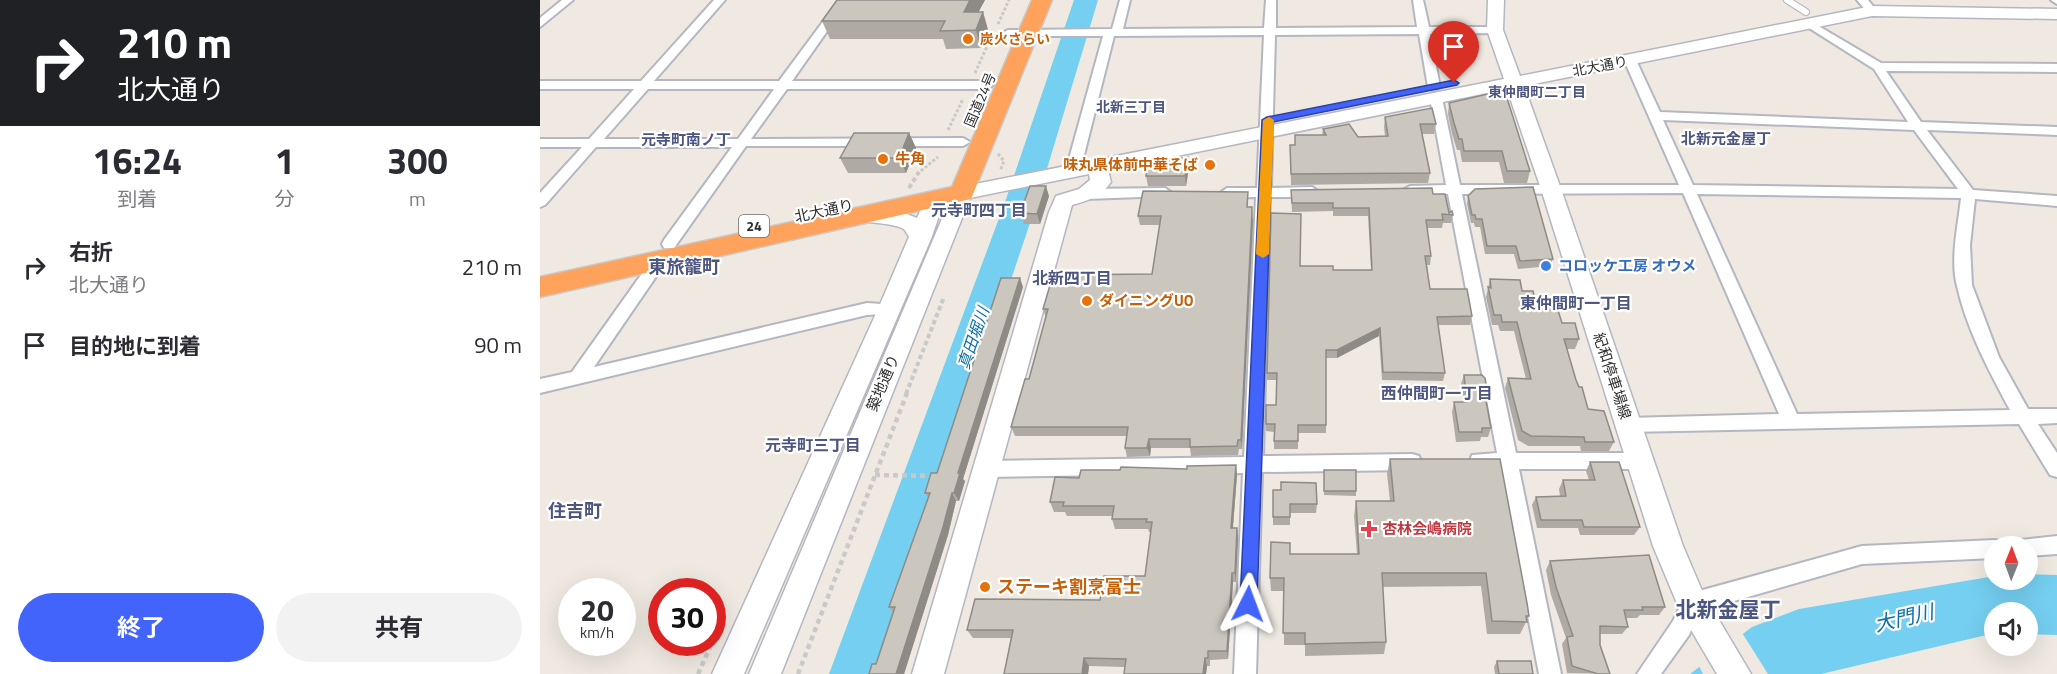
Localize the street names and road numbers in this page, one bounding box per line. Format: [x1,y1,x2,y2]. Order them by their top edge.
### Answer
street label: 北大通り [1570,50,1629,81]
street label: 国道24号 [959,69,1000,130]
street label: 北大通り [792,193,856,228]
road number: 24 [739,215,769,237]
street label: 紀和停車場線 [1588,329,1637,422]
street label: 築地通り [860,351,905,415]

